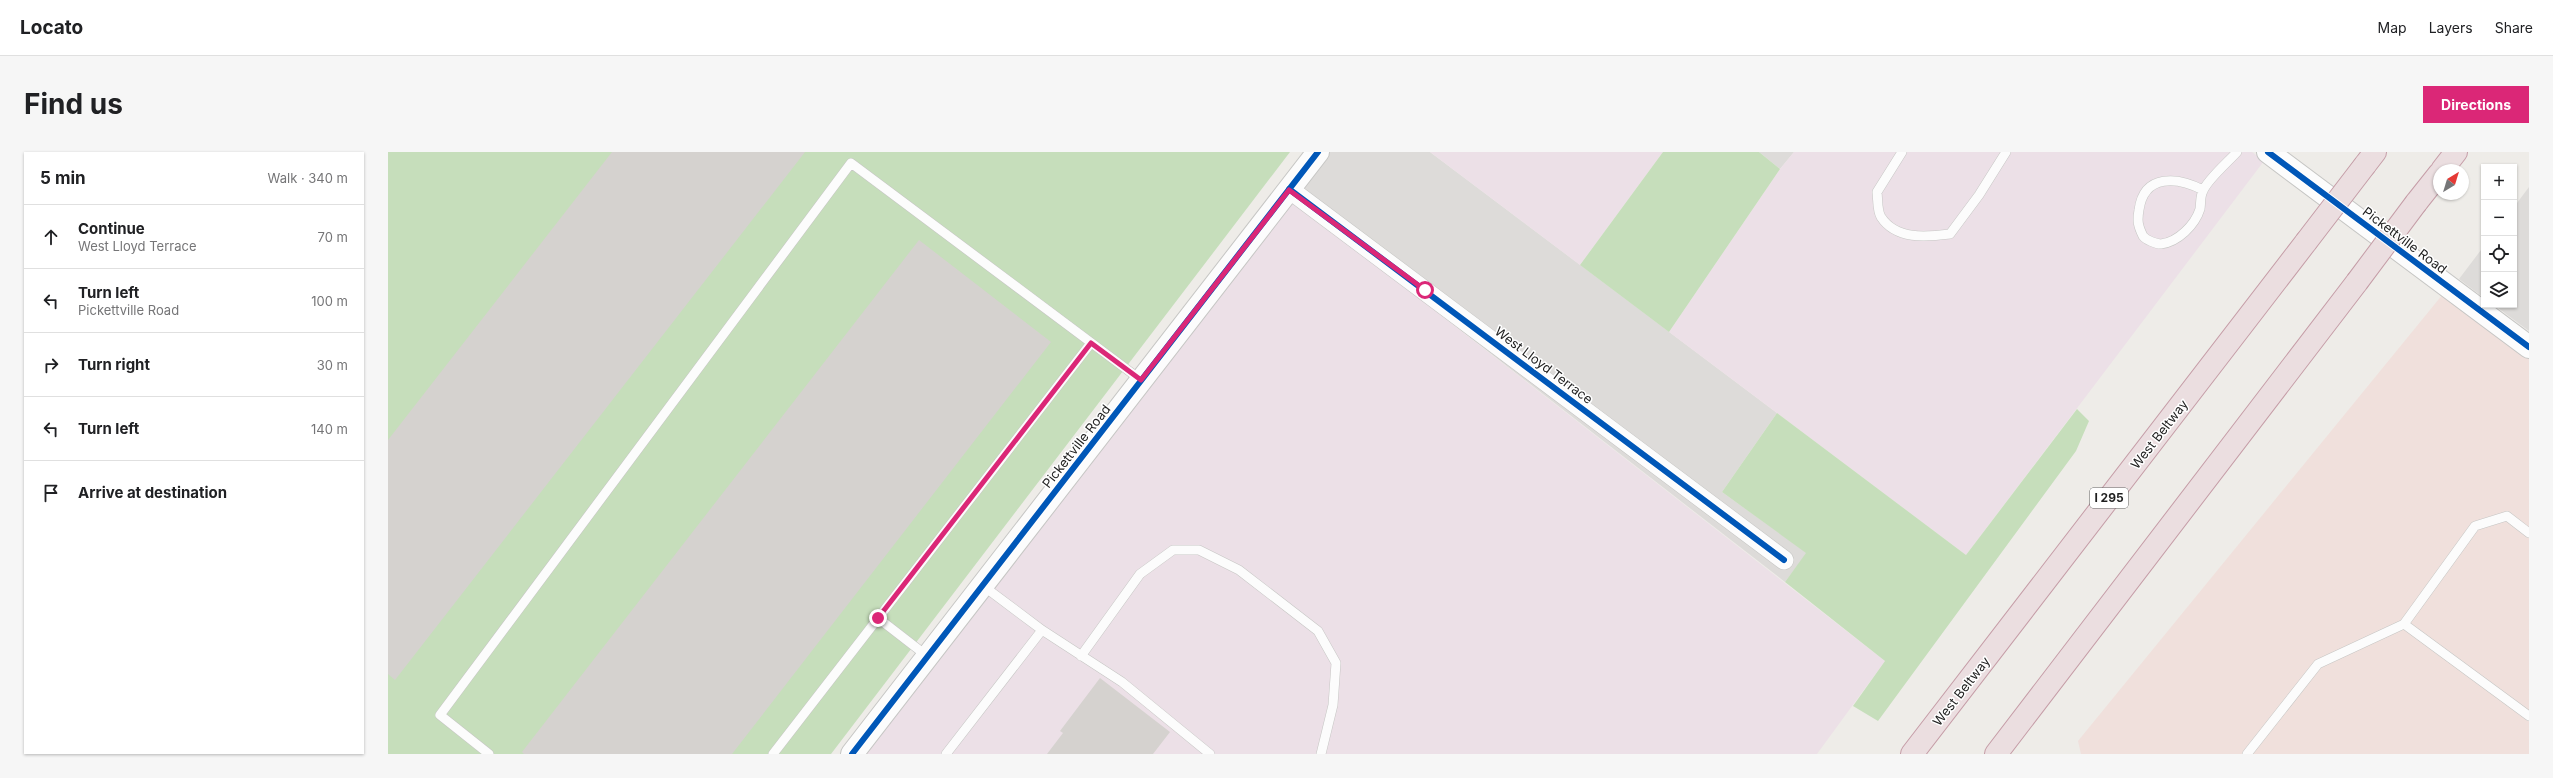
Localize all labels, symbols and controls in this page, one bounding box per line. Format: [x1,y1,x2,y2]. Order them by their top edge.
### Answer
text: Locato [20,16,83,39]
text: Map [2378,19,2407,36]
text: Layers [2429,19,2473,36]
text: Share [2495,19,2533,36]
button: Directions [2423,86,2529,123]
text: Find us [24,87,123,121]
north arrow [2433,164,2469,200]
map controls [2481,164,2517,308]
button: + [2481,164,2517,200]
text: 5 min [40,168,86,188]
text: Walk · 340 m [268,170,348,186]
button: − [2481,200,2517,236]
street label: Pickettville Road [2360,203,2450,277]
text: Continue [78,219,145,238]
icon: ahead [40,226,62,248]
text: 70 m [318,229,348,245]
button: locate [2481,236,2517,272]
text: West Lloyd Terrace [78,238,196,254]
button: layers [2481,272,2517,308]
route start [1416,281,1434,299]
text: Turn left [78,283,139,302]
icon: left [40,290,62,312]
text: 100 m [311,293,348,309]
text: Pickettville Road [78,302,179,318]
street label: West Lloyd Terrace [1492,323,1596,407]
icon: right [40,354,62,376]
text: Turn right [78,355,150,374]
text: 30 m [317,357,348,373]
street label: West Beltway [2127,396,2191,472]
street label: Pickettville Road [1039,401,1113,491]
icon: left [40,418,62,440]
text: Turn left [78,419,139,438]
text: 140 m [311,421,348,437]
icon: arrive [40,482,62,504]
text: Arrive at destination [78,483,227,502]
road number: I 295 [2090,488,2128,508]
route end [869,609,887,627]
street label: West Beltway [1929,653,1993,729]

